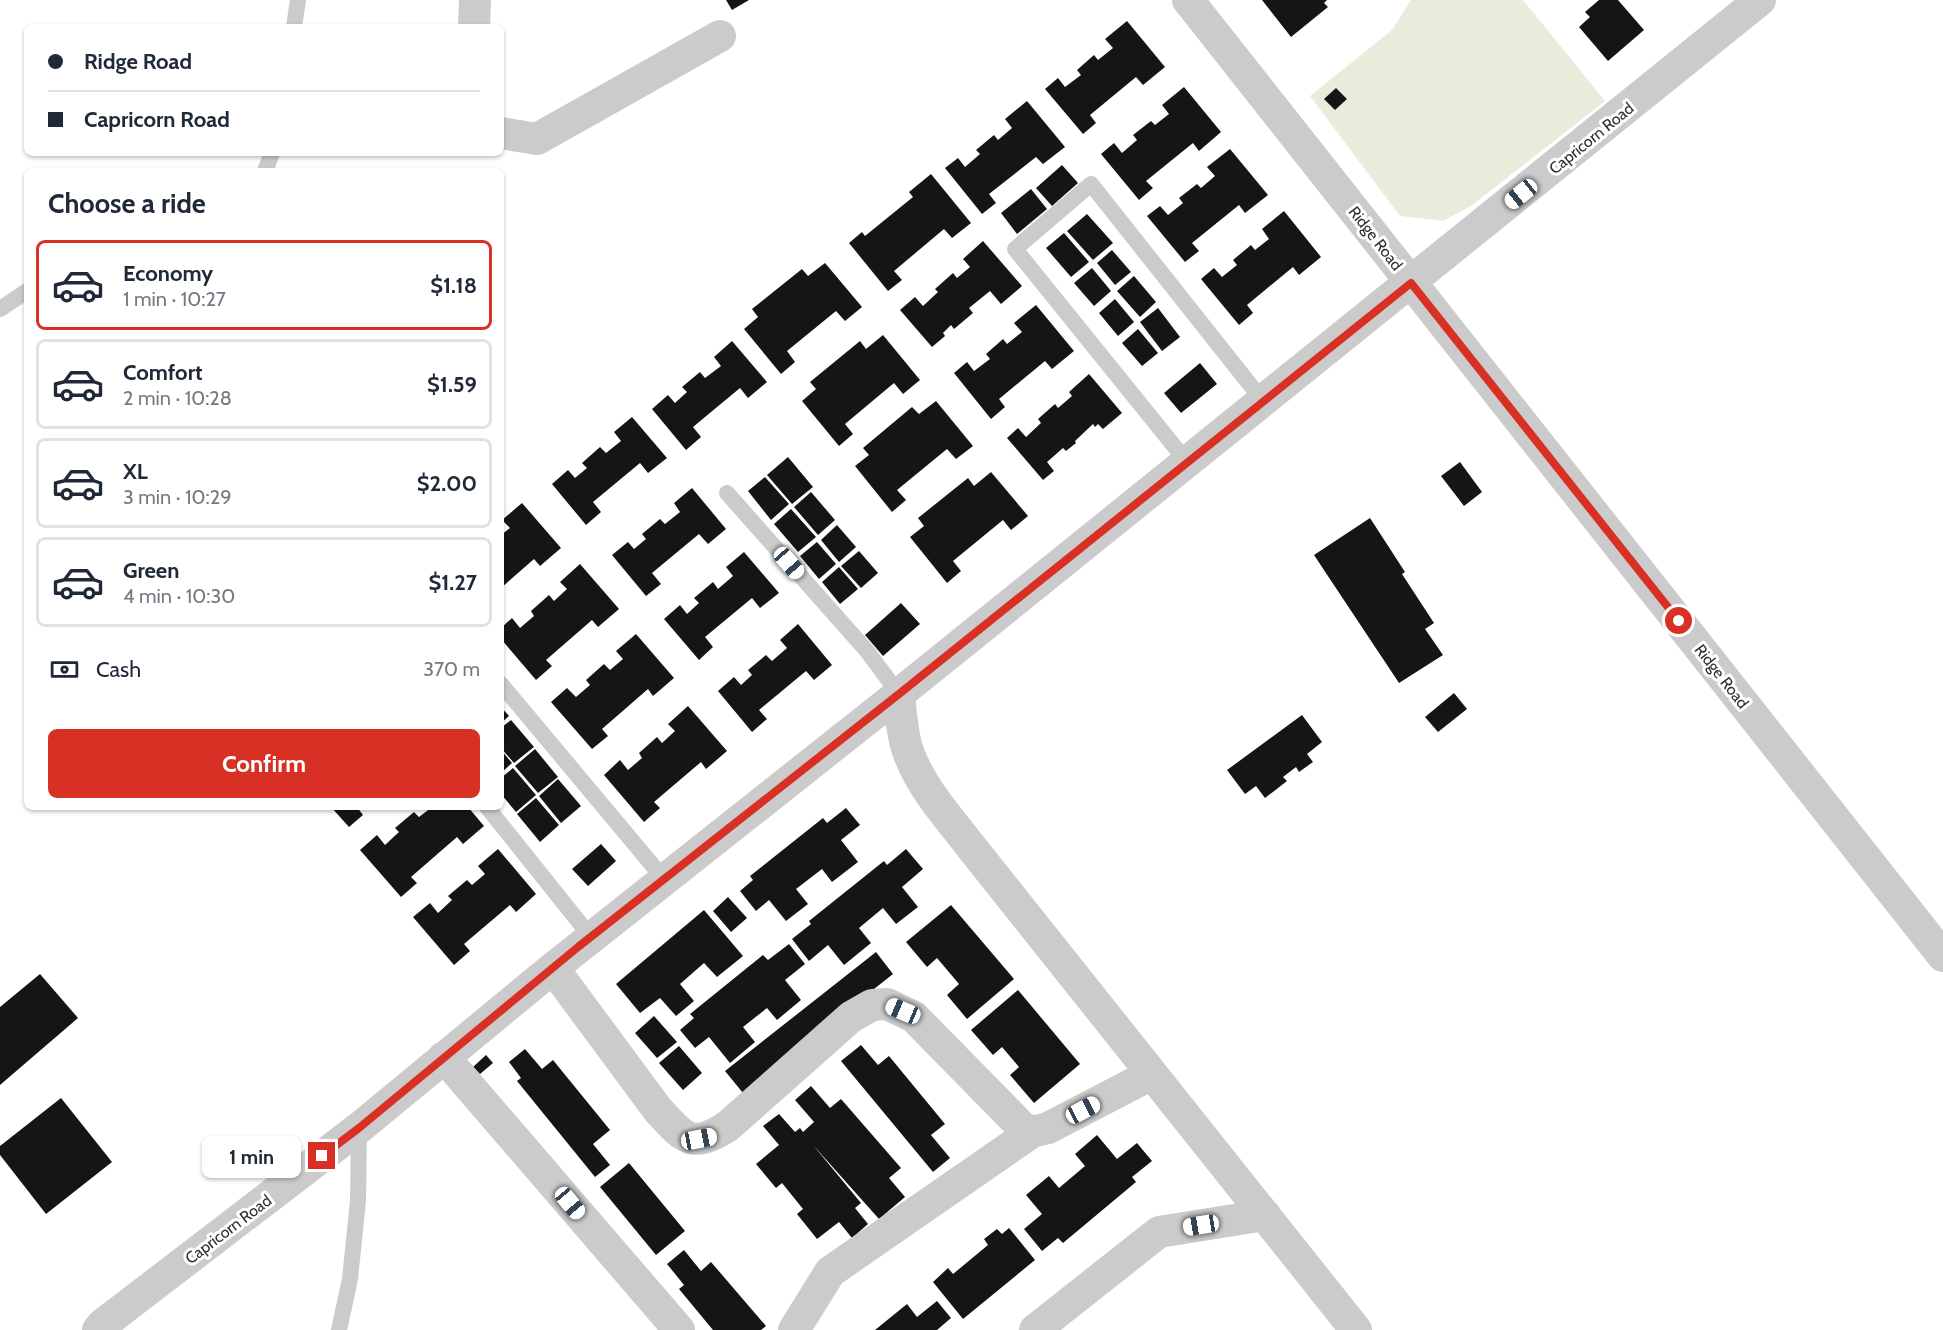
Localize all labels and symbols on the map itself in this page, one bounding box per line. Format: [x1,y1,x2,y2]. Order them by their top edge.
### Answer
street label: Capricorn Road [1545,99,1637,178]
car [1501,176,1541,212]
street label: Ridge Road [1345,202,1407,274]
car [770,544,808,582]
route start [1665,607,1692,634]
street label: Ridge Road [1691,640,1753,712]
car [883,996,923,1026]
car [1063,1094,1103,1126]
car [680,1127,718,1151]
callout: 1 min [202,1135,301,1177]
route end [308,1142,335,1169]
car [552,1183,588,1223]
street label: Capricorn Road [181,1191,275,1268]
car [1182,1213,1220,1237]

